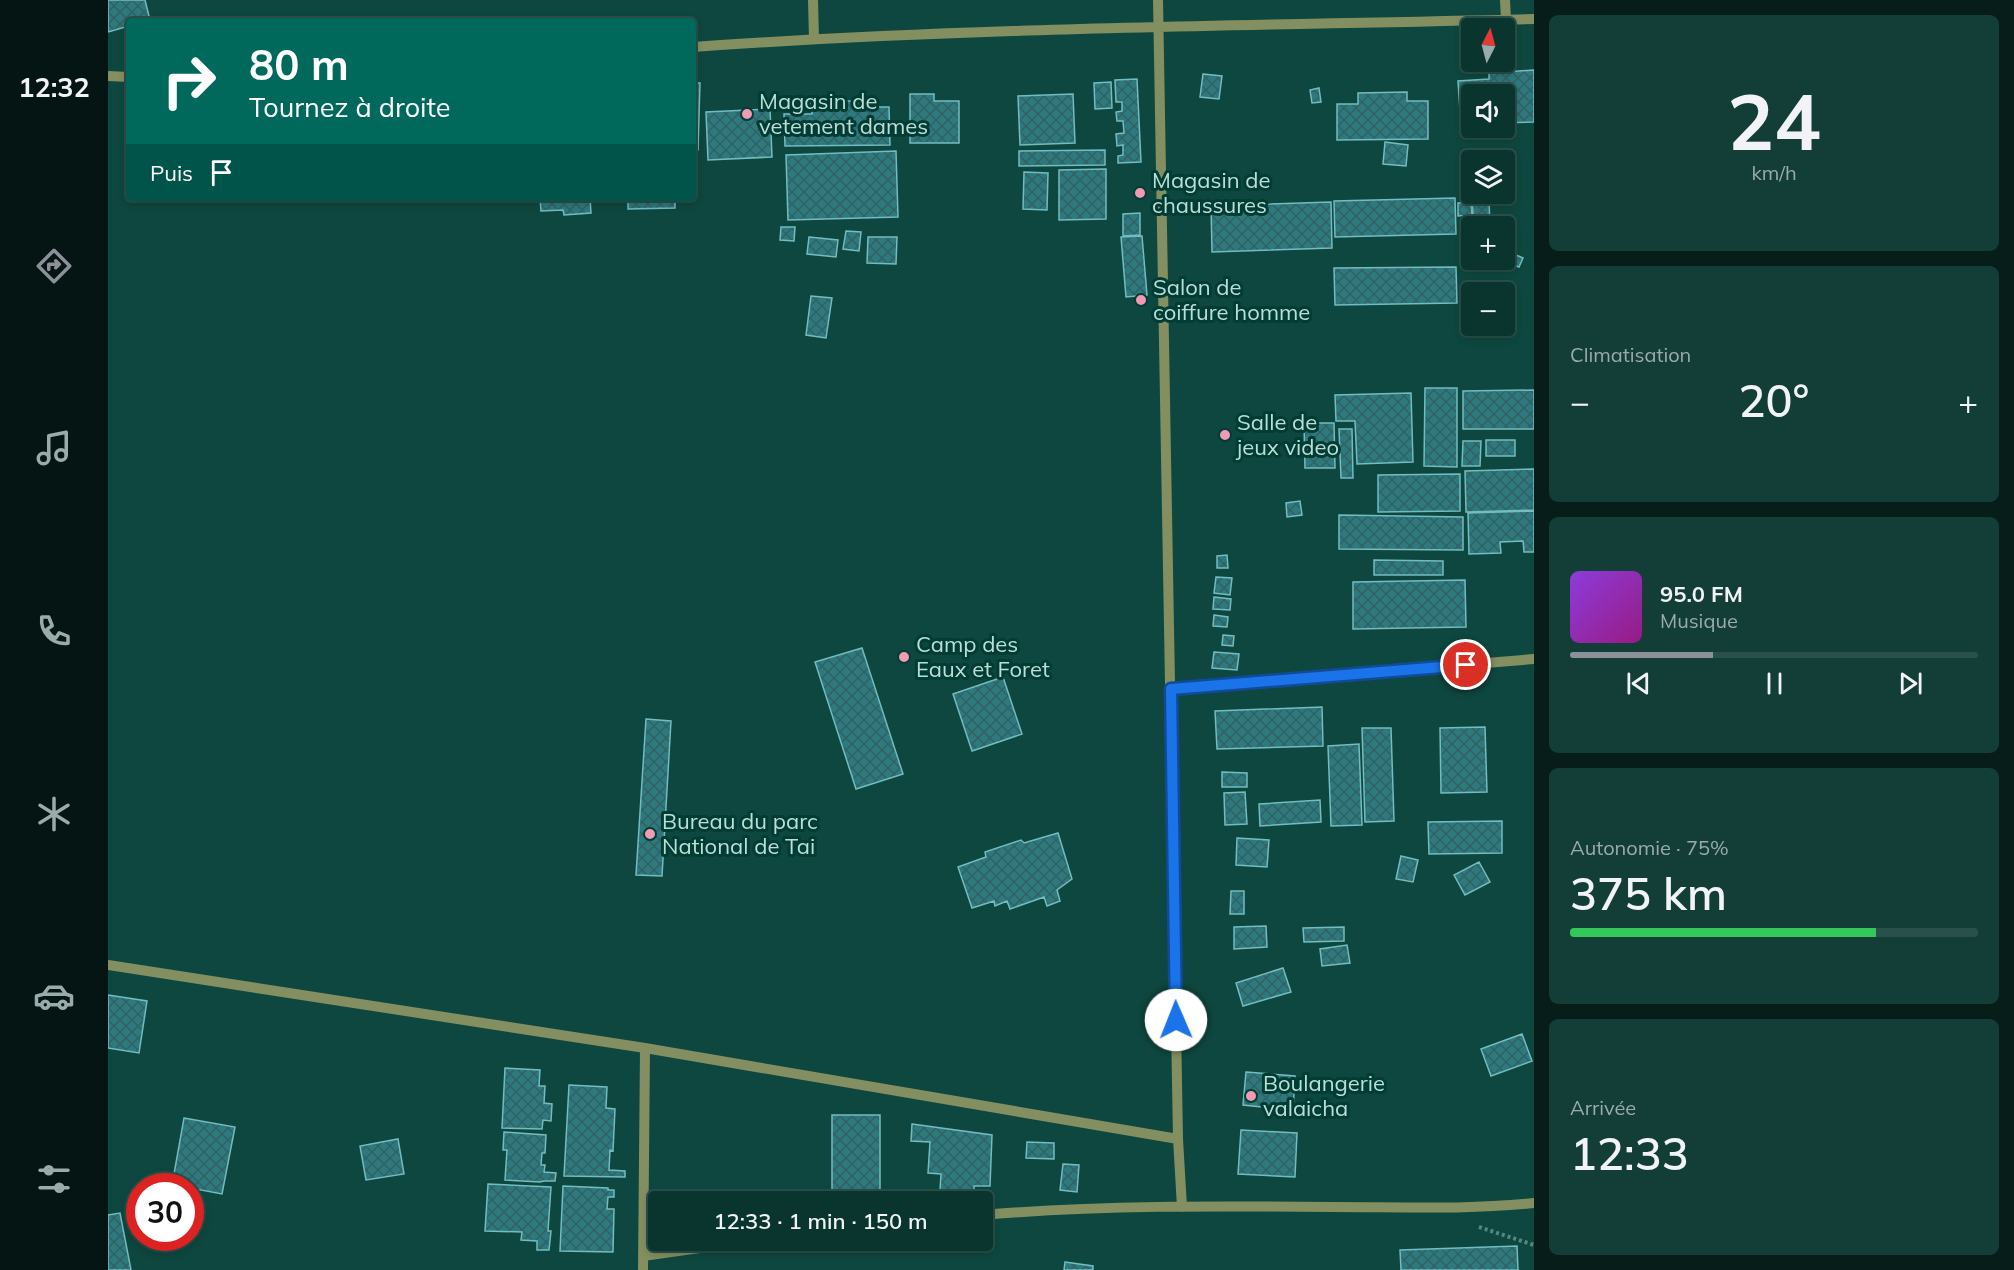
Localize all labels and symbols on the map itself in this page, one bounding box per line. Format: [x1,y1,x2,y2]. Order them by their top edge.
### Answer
north arrow [1461,18,1515,72]
place label: Magasin de vetement dames [759,87,928,140]
marker: Magasin de vetement dames [740,107,754,121]
place label: Magasin de chaussures [1152,166,1271,219]
marker: Magasin de chaussures [1133,186,1147,200]
place label: Salon de coiffure homme [1153,273,1310,326]
marker: Salon de coiffure homme [1134,293,1148,307]
place label: Salle de jeux video [1235,408,1339,461]
marker: Salle de jeux video [1218,428,1232,442]
place label: Camp des Eaux et Foret [916,630,1050,683]
pin [1440,639,1491,690]
marker: Camp des Eaux et Foret [897,650,911,664]
place label: Bureau du parc National de Tai [662,807,818,860]
marker: Bureau du parc National de Tai [643,827,657,841]
position arrow [1144,988,1208,1052]
place label: Boulangerie valaicha [1263,1069,1385,1122]
marker: Boulangerie valaicha [1244,1089,1258,1103]
speed limit sign: 30 [126,1173,204,1251]

